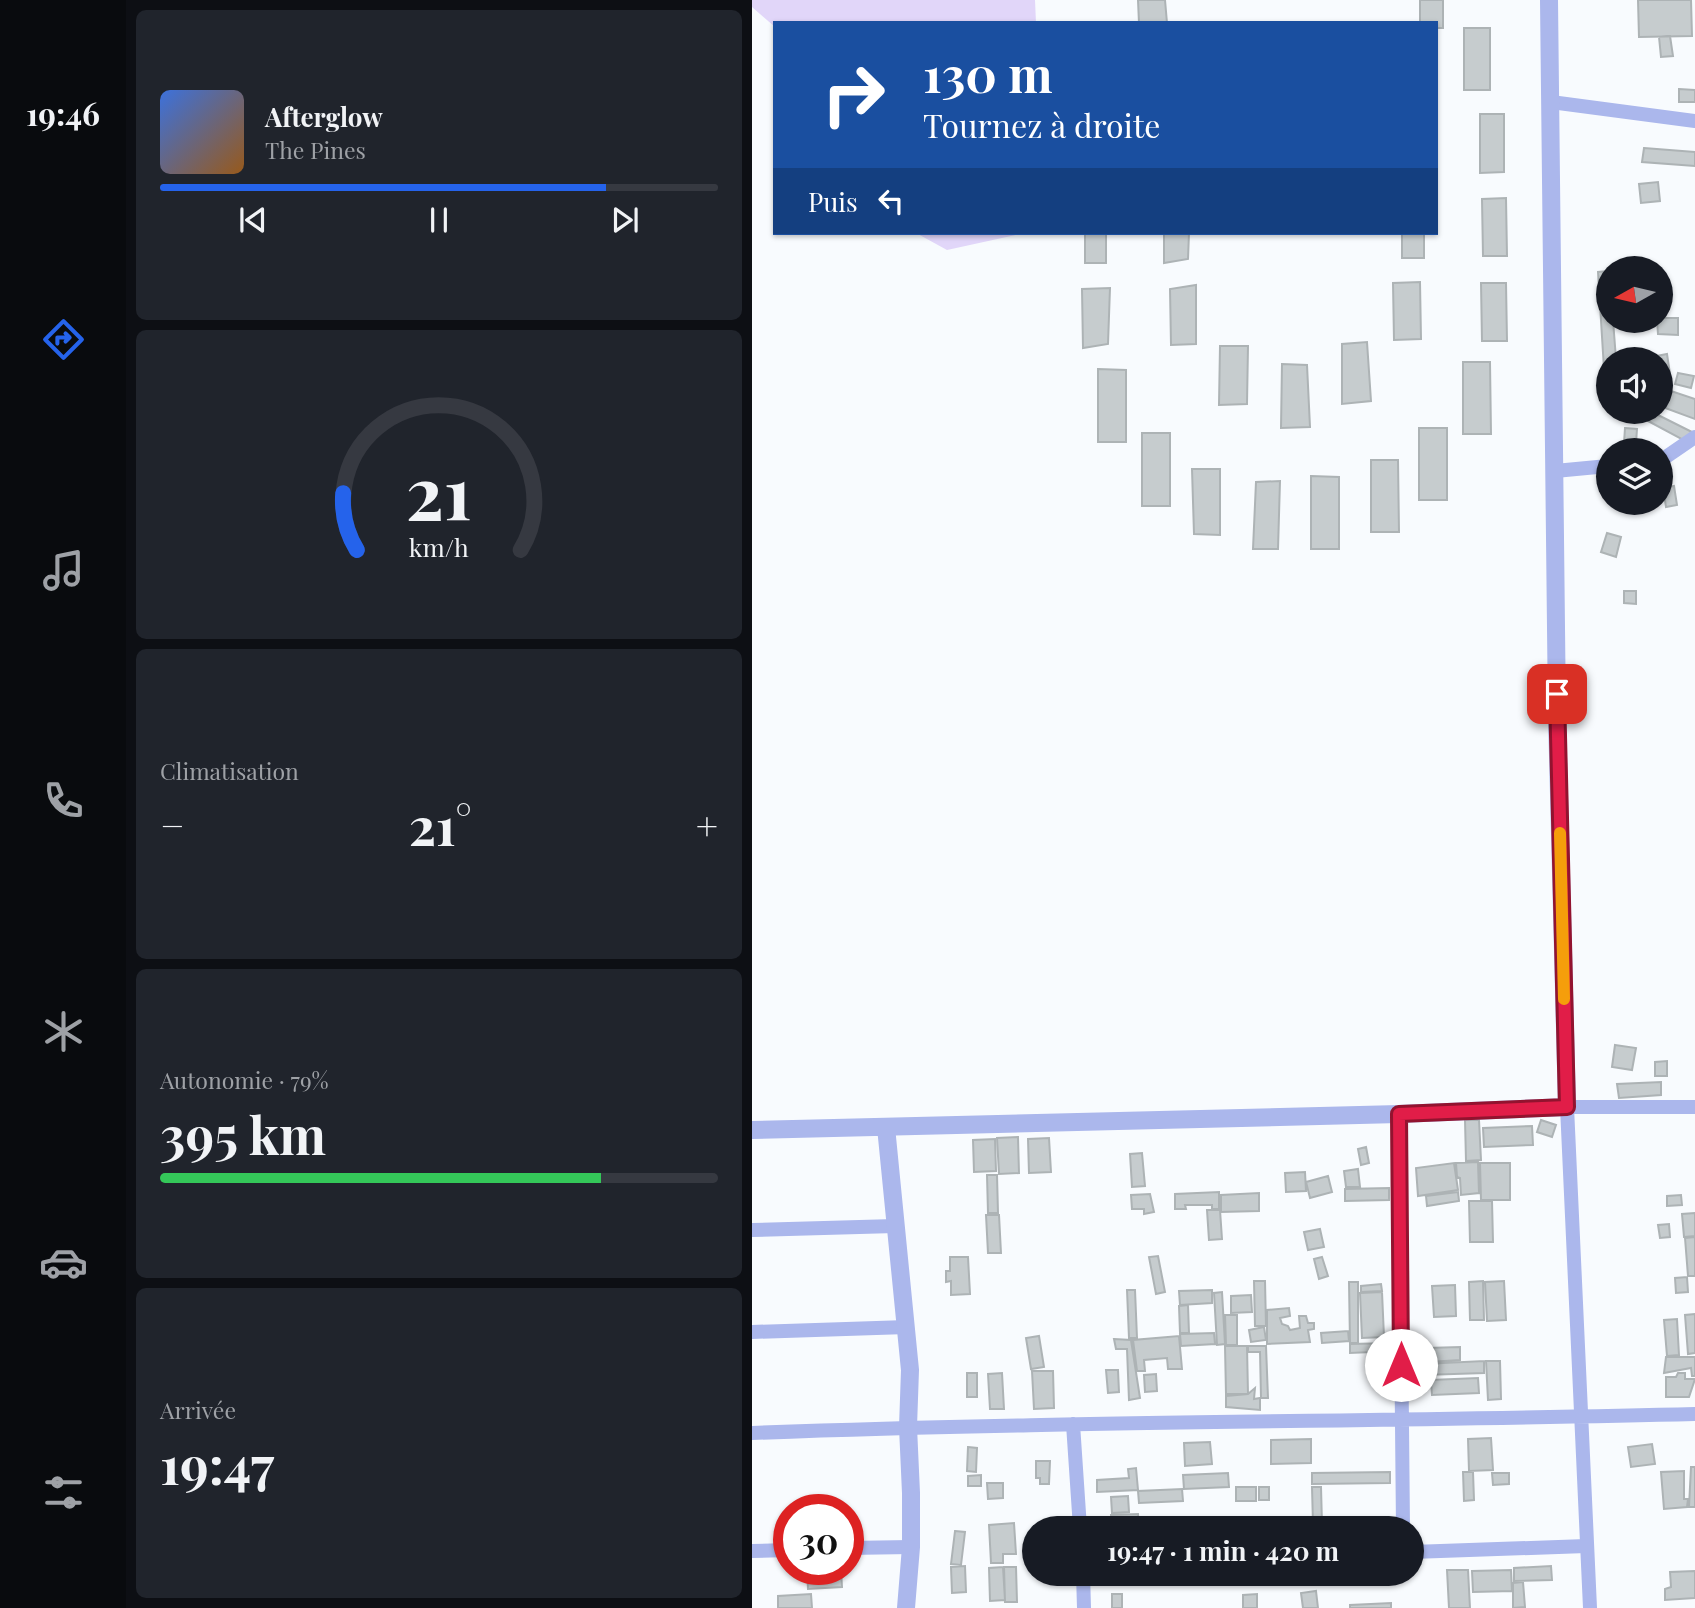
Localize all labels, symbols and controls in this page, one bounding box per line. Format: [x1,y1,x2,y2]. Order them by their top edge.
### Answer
text: 130 m [923,40,1053,105]
icon: right [808,49,899,140]
text: 19:46 [26,91,100,134]
text: Afterglow [265,99,383,134]
text: Tournez à droite [923,103,1161,146]
text: The Pines [265,134,366,165]
icon: left [872,182,910,220]
text: Puis [808,184,858,219]
icon: previous [234,201,272,239]
icon: pause [420,201,458,239]
icon: next [606,201,644,239]
north arrow [1596,256,1672,332]
map controls [1596,256,1673,515]
icon: directions [39,315,88,364]
button: sound [1596,347,1673,424]
button: layers [1596,438,1673,515]
text: 21 [406,442,472,539]
text: km/h [409,530,469,563]
icon: music [39,546,88,595]
pin [1527,664,1587,724]
icon: arrive [1538,675,1576,713]
text: Climatisation [160,755,299,786]
icon: phone [39,776,88,825]
text: 21° [409,790,472,859]
text: − [160,799,185,850]
text: + [696,799,718,850]
icon: climate [39,1007,88,1056]
text: Autonomie · 79% [160,1064,329,1095]
text: 395 km [160,1099,326,1168]
icon: car [39,1238,88,1287]
position arrow [1364,1328,1438,1402]
text: Arrivée [160,1394,236,1425]
text: 19:47 [160,1429,274,1498]
icon: filters [39,1468,88,1517]
speed limit sign: 30 [773,1494,864,1585]
text: 19:47 · 1 min · 420 m [1107,1533,1339,1568]

